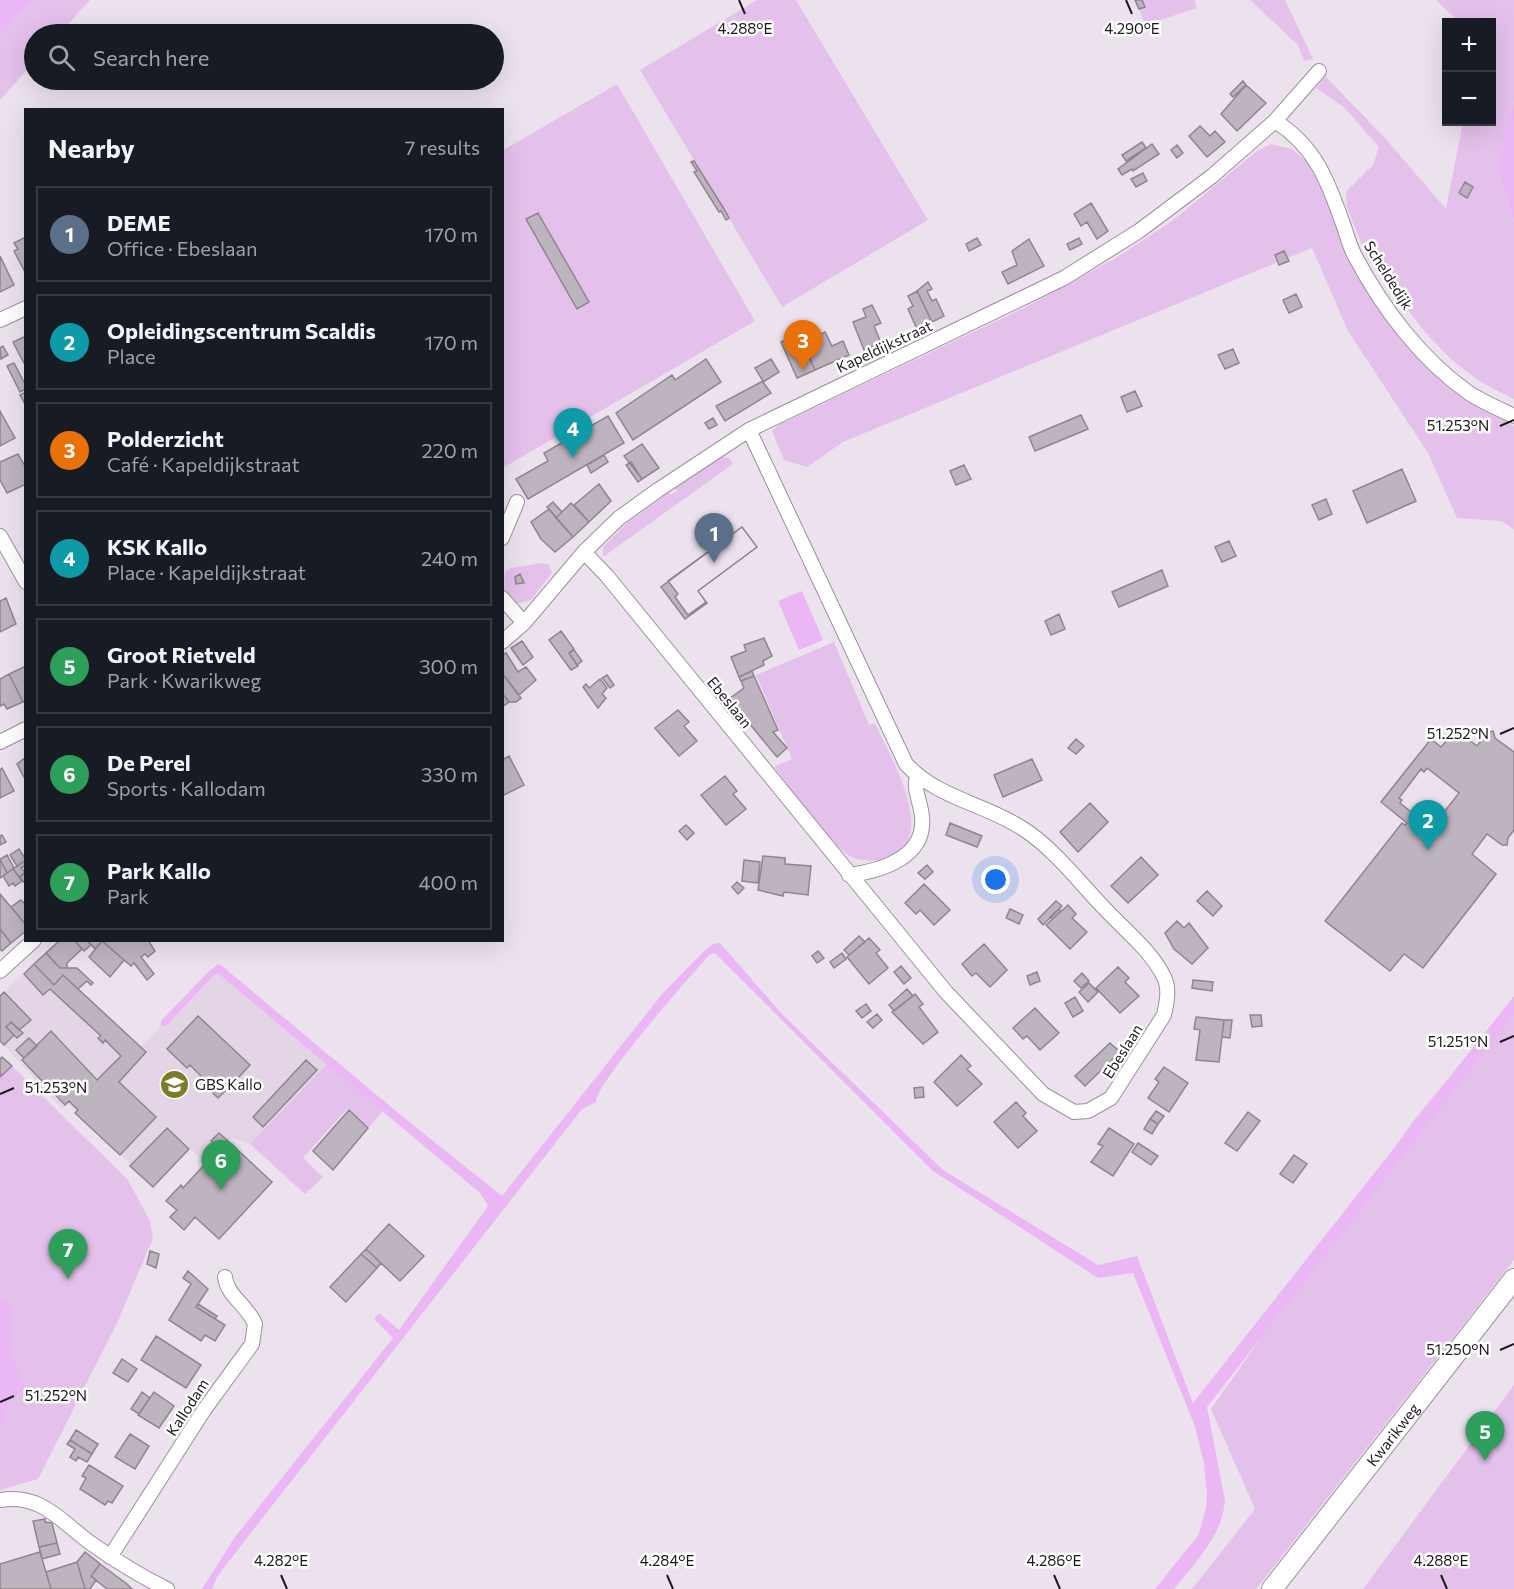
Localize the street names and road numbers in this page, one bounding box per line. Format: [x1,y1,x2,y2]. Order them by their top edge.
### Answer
street label: Scheldedijk [1361,237,1417,313]
street label: Kapeldijkstraat [833,316,935,376]
street label: Ebeslaan [704,673,756,731]
street label: Ebeslaan [1098,1021,1146,1081]
street label: Kallodam [162,1375,212,1439]
street label: Kwarikweg [1362,1399,1423,1470]

